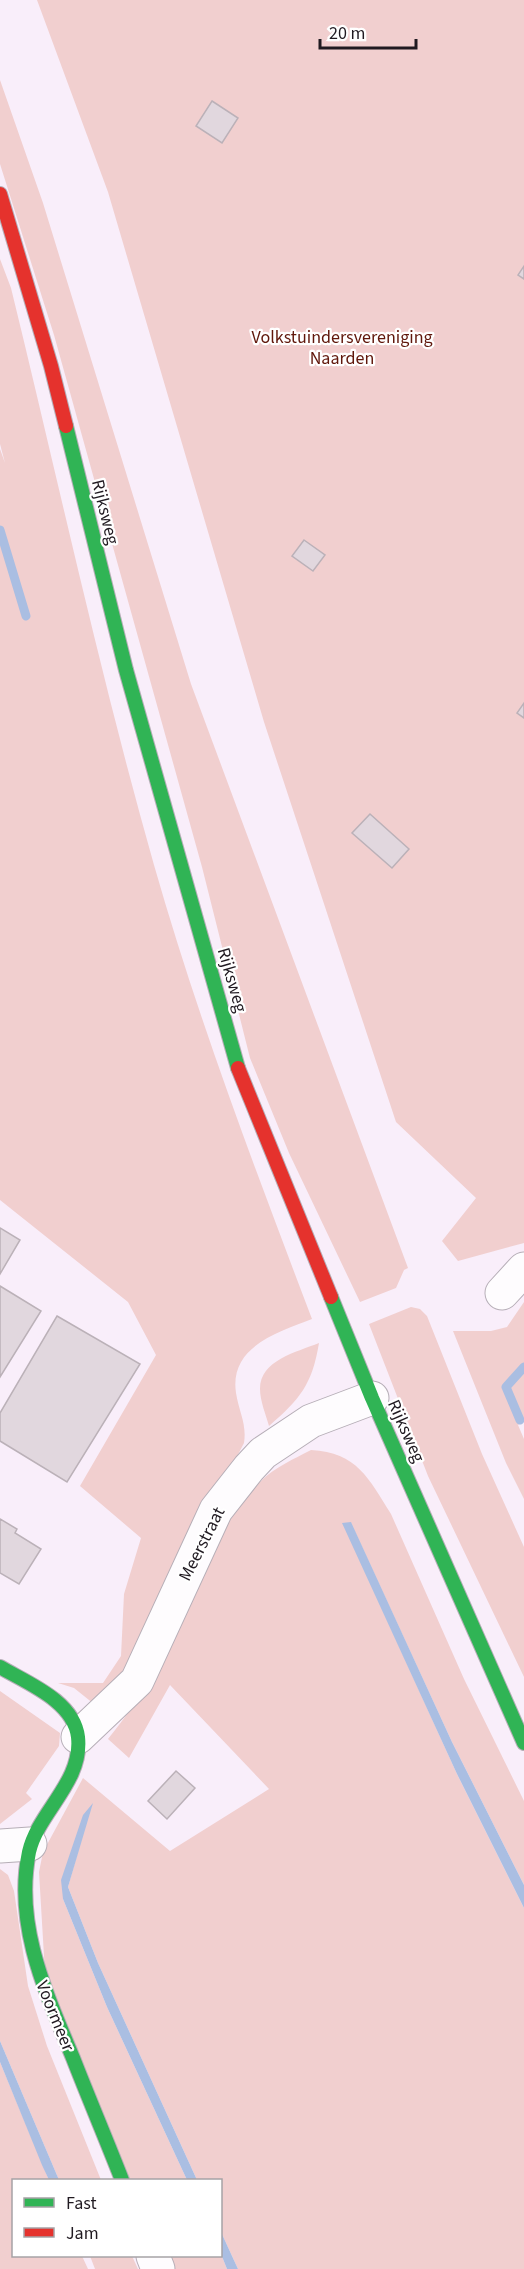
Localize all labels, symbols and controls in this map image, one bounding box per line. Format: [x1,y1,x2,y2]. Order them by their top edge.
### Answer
scale bar [320,12,416,50]
text: 20 m [329,21,365,46]
park label: Volkstuindersvereniging Naarden [251,325,433,371]
street label: Rijksweg [85,477,125,547]
street label: Rijksweg [211,945,253,1015]
street label: Rijksweg [381,1396,431,1466]
street label: Meerstraat [173,1503,231,1585]
street label: Voormeer [30,1977,81,2056]
legend [12,2179,222,2257]
text: Fast [66,2191,97,2216]
text: Jam [66,2221,99,2246]

